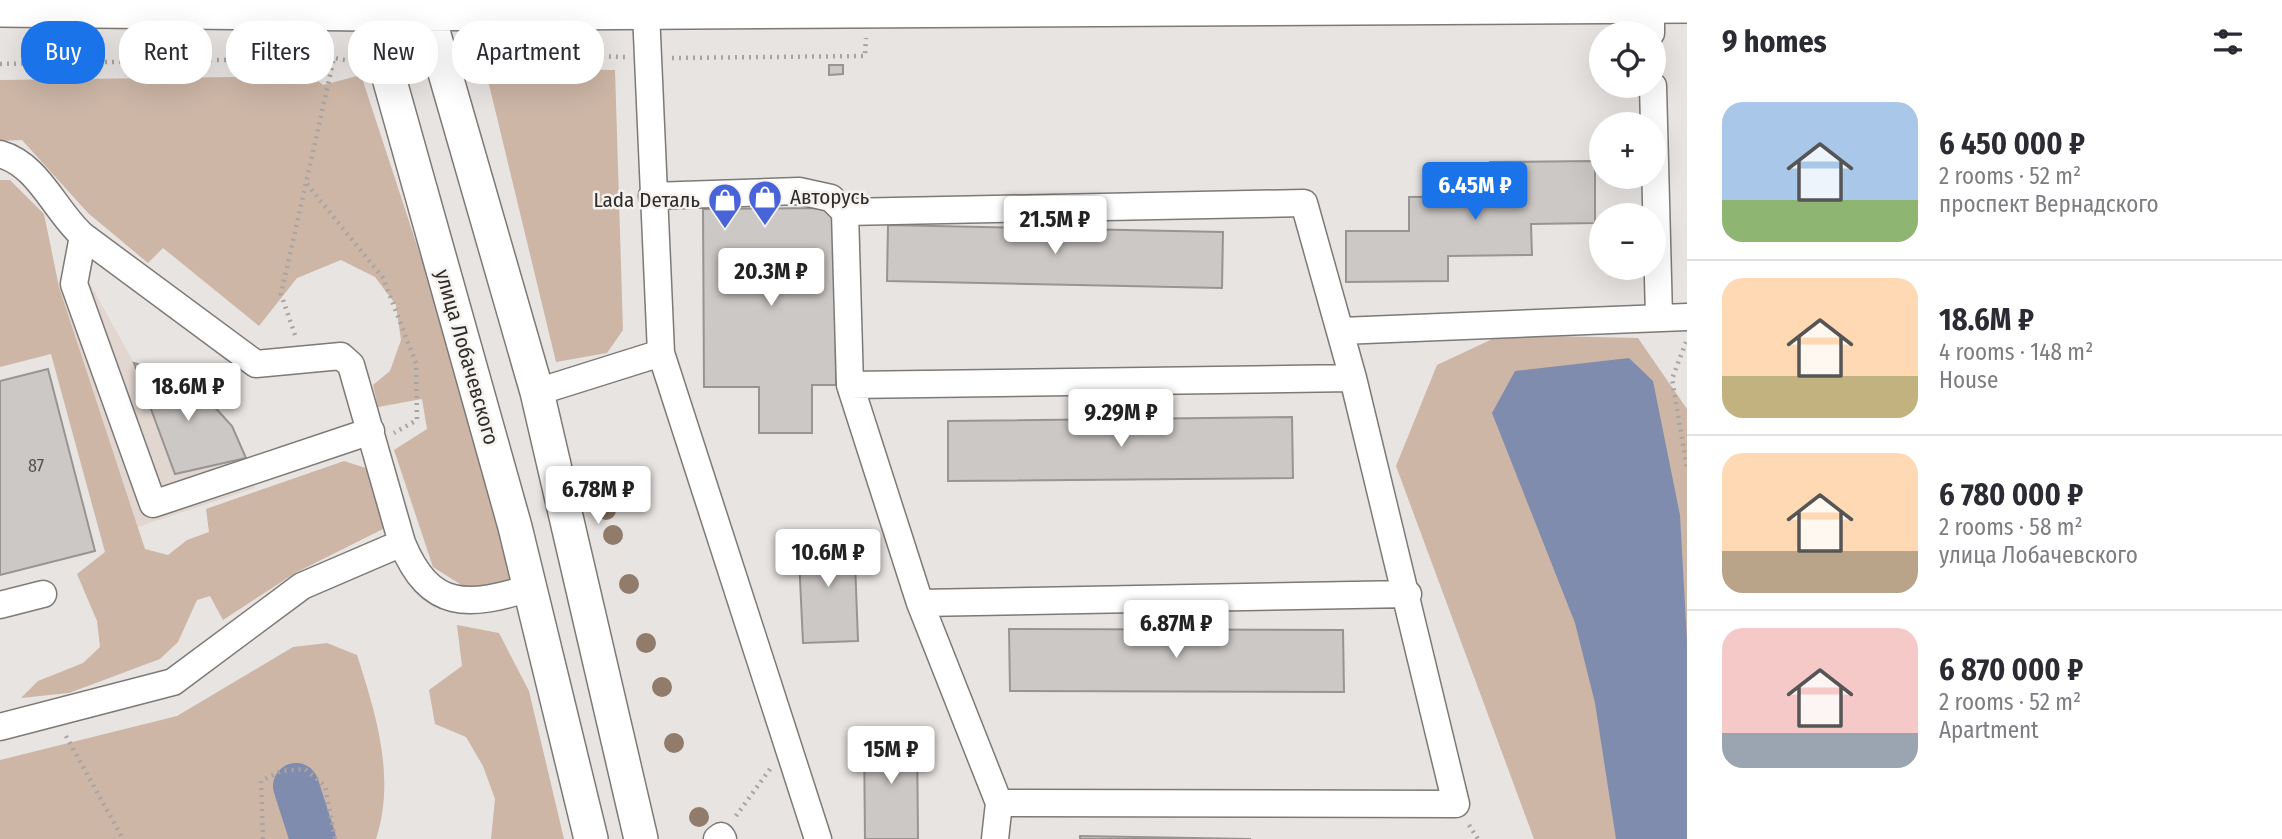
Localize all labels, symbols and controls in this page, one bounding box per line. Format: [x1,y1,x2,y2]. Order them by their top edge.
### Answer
chip: Buy [21,21,105,84]
chip: Rent [119,21,212,84]
chip: Filters [226,21,334,84]
chip: New [348,21,438,84]
chip: Apartment [452,21,604,84]
map controls [1589,21,1666,280]
button: locate [1589,21,1666,98]
icon: filters [2209,23,2247,61]
text: 9 homes [1722,24,1827,60]
button: + [1589,112,1666,189]
text: 6 450 000 ₽ [1939,126,2085,162]
icon: home [1778,130,1862,214]
pin: 6.45M ₽ [1410,162,1540,222]
text: 2 rooms · 52 m² [1939,162,2081,190]
text: 6.45M ₽ [1438,171,1512,199]
shop icon: Авторусь [746,178,784,227]
shop icon: Lada Dеталь [706,181,744,230]
place label: Авторусь [790,184,870,210]
place label: Lada Dеталь [593,187,700,213]
text: проспект Вернадского [1939,190,2159,218]
pin: 21.5M ₽ [990,196,1120,256]
button: − [1589,203,1666,280]
text: 21.5M ₽ [1020,205,1090,233]
pin: 20.3M ₽ [706,248,836,308]
text: 20.3M ₽ [734,257,808,285]
street label: улица Лобачевского [429,266,505,448]
text: 18.6M ₽ [1939,302,2034,338]
icon: home [1778,306,1862,390]
text: 4 rooms · 148 m² [1939,338,2093,366]
pin: 18.6M ₽ [123,364,253,423]
text: House [1939,366,1998,394]
text: 18.6M ₽ [152,372,224,400]
pin: 9.29M ₽ [1056,390,1186,449]
text: 9.29M ₽ [1084,398,1158,426]
house number: 87 [28,455,44,477]
pin: 6.78M ₽ [533,466,663,526]
text: 6.78M ₽ [562,475,634,503]
text: 6 780 000 ₽ [1939,477,2083,513]
icon: home [1778,481,1862,565]
text: 2 rooms · 58 m² [1939,513,2083,541]
pin: 10.6M ₽ [763,530,893,589]
text: 10.6M ₽ [791,538,865,566]
text: улица Лобачевского [1939,541,2138,569]
pin: 6.87M ₽ [1111,600,1241,660]
text: 6.87M ₽ [1140,609,1212,637]
text: 6 870 000 ₽ [1939,652,2083,688]
icon: home [1778,656,1862,740]
text: 2 rooms · 52 m² [1939,688,2081,716]
text: Apartment [1939,716,2039,744]
pin: 15M ₽ [842,726,940,786]
text: 15M ₽ [864,735,918,763]

